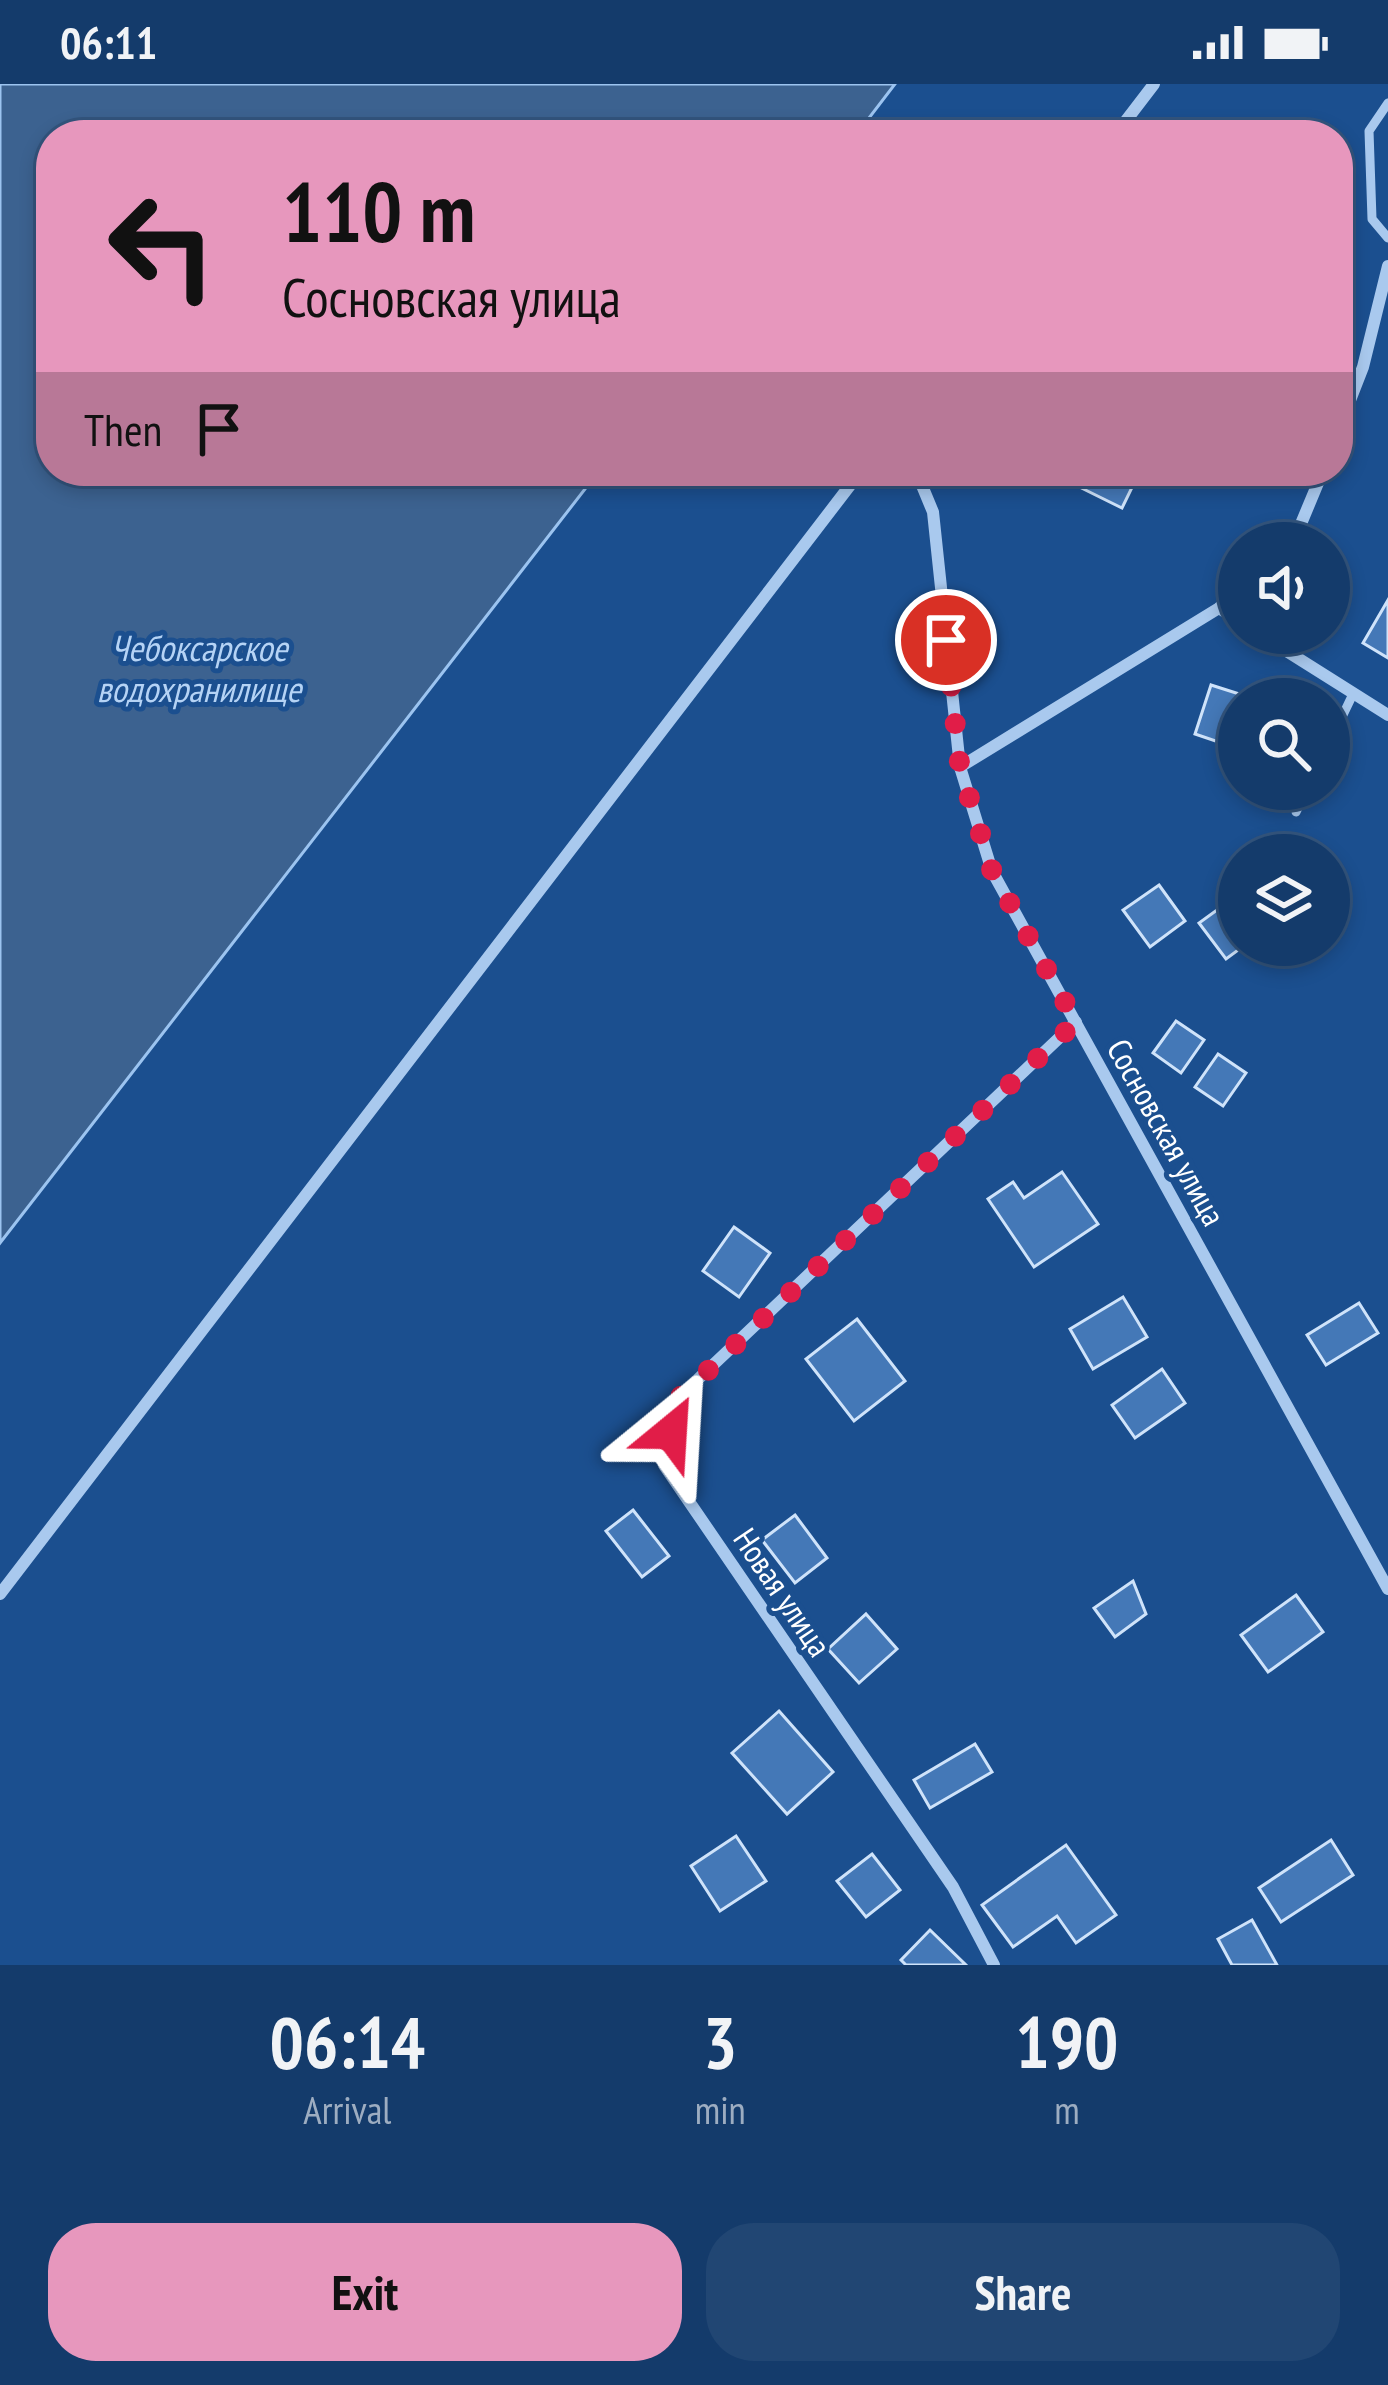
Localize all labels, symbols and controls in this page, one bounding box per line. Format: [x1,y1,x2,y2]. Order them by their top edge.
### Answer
text: 06:11 [60,13,157,71]
text: 110 m [282,156,475,265]
icon: left [84,168,240,324]
text: Сосновская улица [282,262,621,332]
icon: arrive [186,396,252,462]
text: Then [84,400,162,458]
map controls [1218,522,1350,966]
button: sound [1218,522,1350,654]
pin [895,589,997,691]
icon: arrive [913,607,979,673]
water label: Чебоксарское водохранилище [97,624,303,712]
button: search [1218,678,1350,810]
button: layers [1218,834,1350,966]
street label: Сосновская улица [1098,1031,1236,1233]
position arrow [608,1369,734,1495]
street label: Новая улица [724,1520,842,1664]
text: 06:14 [270,1995,425,2088]
text: 3 [703,1995,737,2088]
text: 190 [1015,1995,1118,2088]
text: Arrival [303,2084,391,2135]
text: min [695,2084,746,2135]
text: m [1054,2084,1080,2135]
button: Exit [48,2223,682,2361]
button: Share [706,2223,1340,2361]

